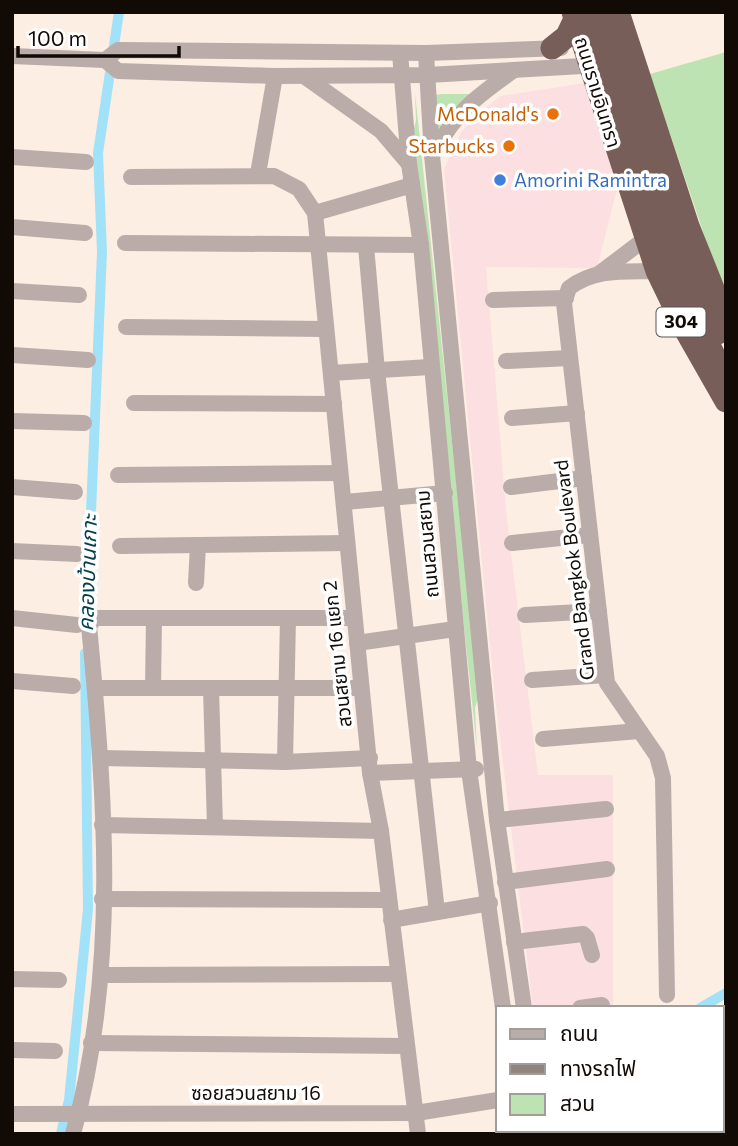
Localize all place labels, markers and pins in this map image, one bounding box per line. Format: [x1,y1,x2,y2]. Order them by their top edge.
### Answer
place label: McDonald's [437,102,539,125]
marker: McDonald's [545,106,561,122]
place label: Starbucks [409,134,495,157]
marker: Starbucks [501,138,517,154]
place label: Amorini Ramintra [514,168,667,191]
marker: Amorini Ramintra [492,172,508,188]

